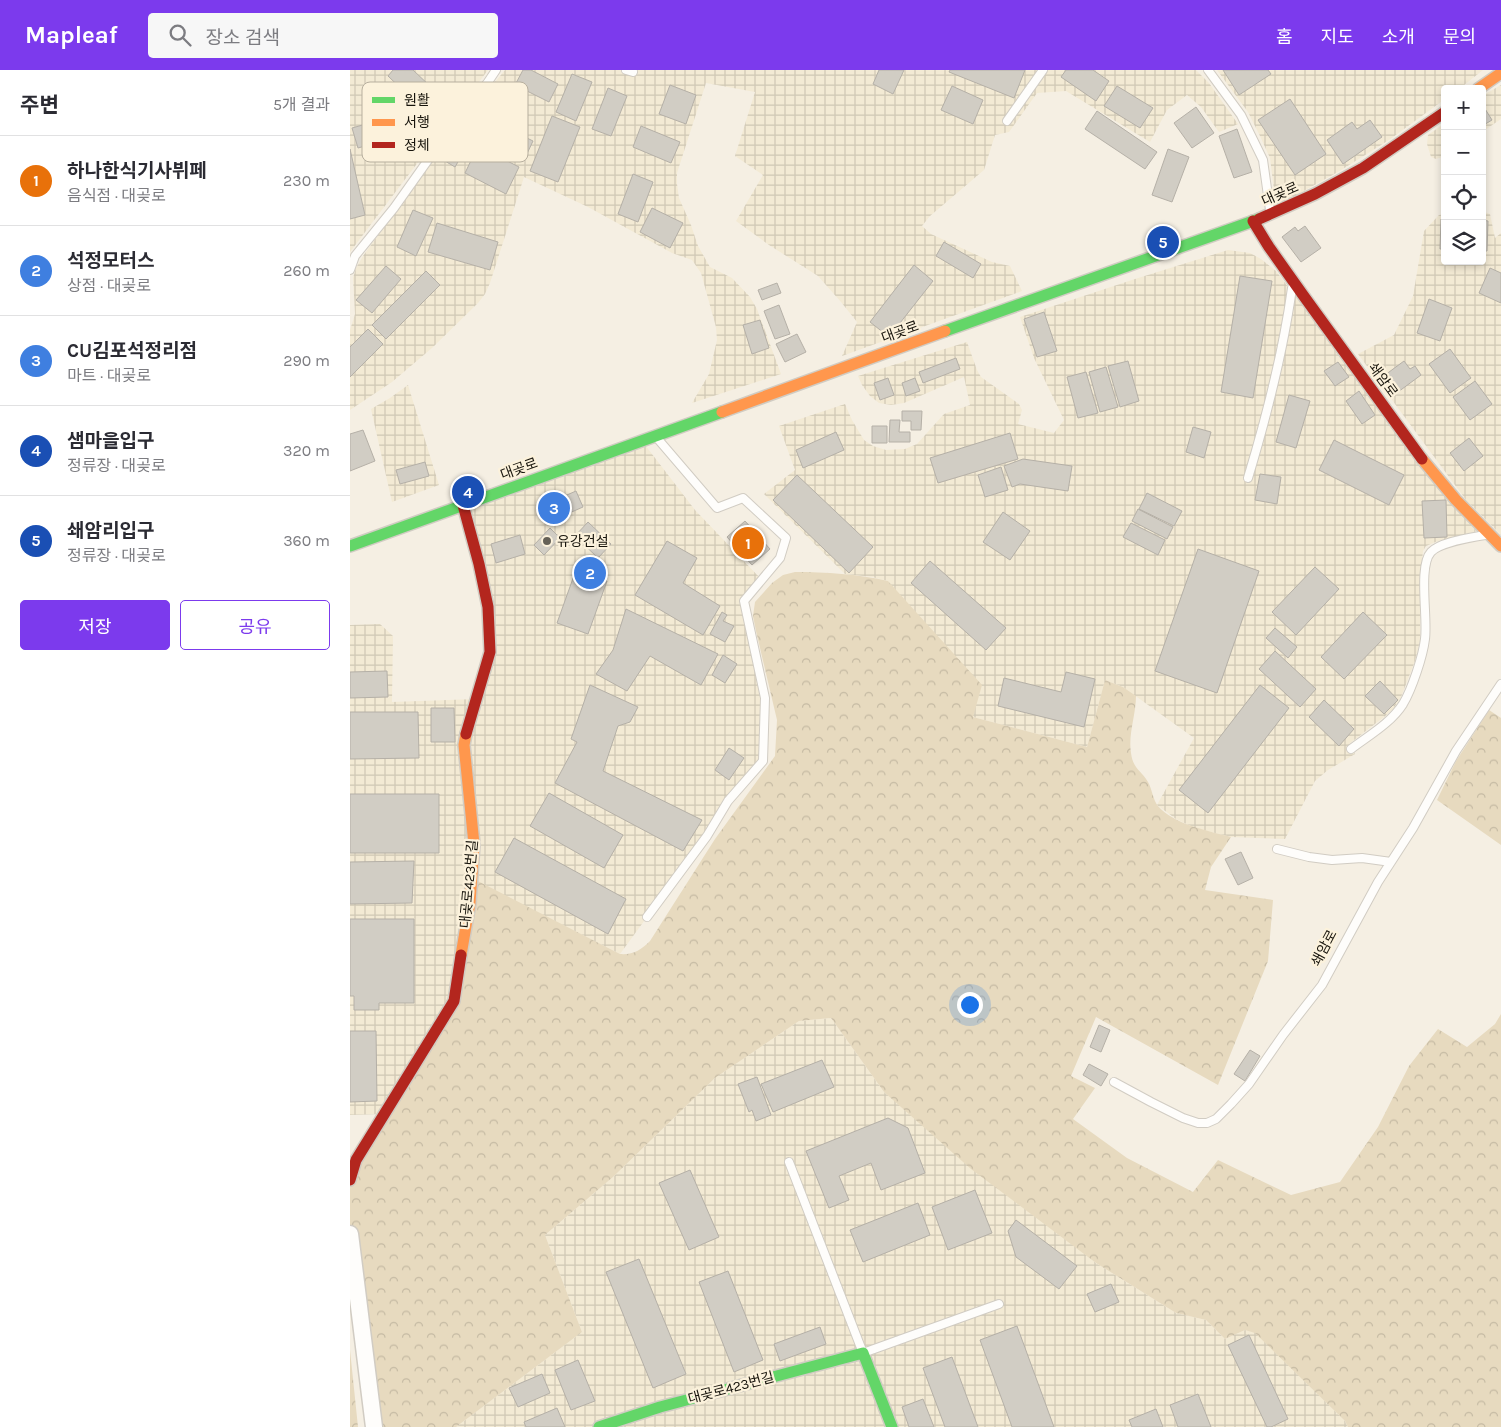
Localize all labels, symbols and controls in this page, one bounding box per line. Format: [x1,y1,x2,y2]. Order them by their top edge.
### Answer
search box [148,13,498,58]
text: Mapleaf [25,21,118,49]
icon: search [166,21,194,49]
text: 홈 [1276,26,1293,48]
text: 지도 [1321,26,1354,48]
text: 소개 [1382,26,1415,48]
text: 문의 [1443,26,1476,48]
text: 장소 검색 [206,27,280,49]
legend [362,82,528,162]
map controls [1441,85,1486,265]
button: + [1441,85,1486,130]
text: 원활 [404,92,430,109]
text: 주변 [20,93,59,117]
text: 5개 결과 [273,95,330,114]
text: 서행 [404,114,430,131]
button: − [1441,130,1486,175]
text: 정체 [404,137,430,154]
text: 하나한식기사뷔페 [67,160,207,182]
text: 1 [33,171,39,190]
text: 230 m [283,171,330,190]
button: locate [1441,175,1486,220]
street label: 대곶로 [1259,178,1301,210]
text: 음식점 · 대곶로 [67,186,166,205]
button: layers [1441,220,1486,265]
pin: 5 [1147,223,1179,261]
text: 석정모터스 [67,250,154,272]
text: 2 [31,261,41,280]
text: 260 m [283,261,330,280]
text: 상점 · 대곶로 [67,276,151,295]
street label: 대곶로 [879,317,921,347]
text: CU김포석정리점 [67,340,197,362]
text: 3 [31,351,41,370]
text: 290 m [283,351,330,370]
street label: 쇄암로 [1365,359,1401,401]
text: 마트 · 대곶로 [67,366,151,385]
text: 샘마을입구 [67,430,154,452]
text: 4 [31,441,41,460]
text: 320 m [283,441,330,460]
street label: 대곶로 [498,454,540,484]
text: 정류장 · 대곶로 [67,456,166,475]
pin: 4 [452,473,484,511]
pin: 3 [538,489,570,527]
text: 쇄암리입구 [67,520,154,542]
pin: 1 [732,524,764,562]
text: 5 [31,531,41,550]
text: 360 m [283,531,330,550]
place label: 유강건설 [557,533,609,550]
marker: 유강건설 [541,535,553,547]
text: 정류장 · 대곶로 [67,546,166,565]
pin: 2 [574,554,606,592]
button: 저장 [20,600,170,650]
button: 공유 [180,600,330,650]
street label: 대곶로423번길 [457,839,481,929]
street label: 쇄암로 [1307,927,1341,969]
your location [957,992,983,1018]
street label: 대곶로423번길 [686,1368,776,1408]

